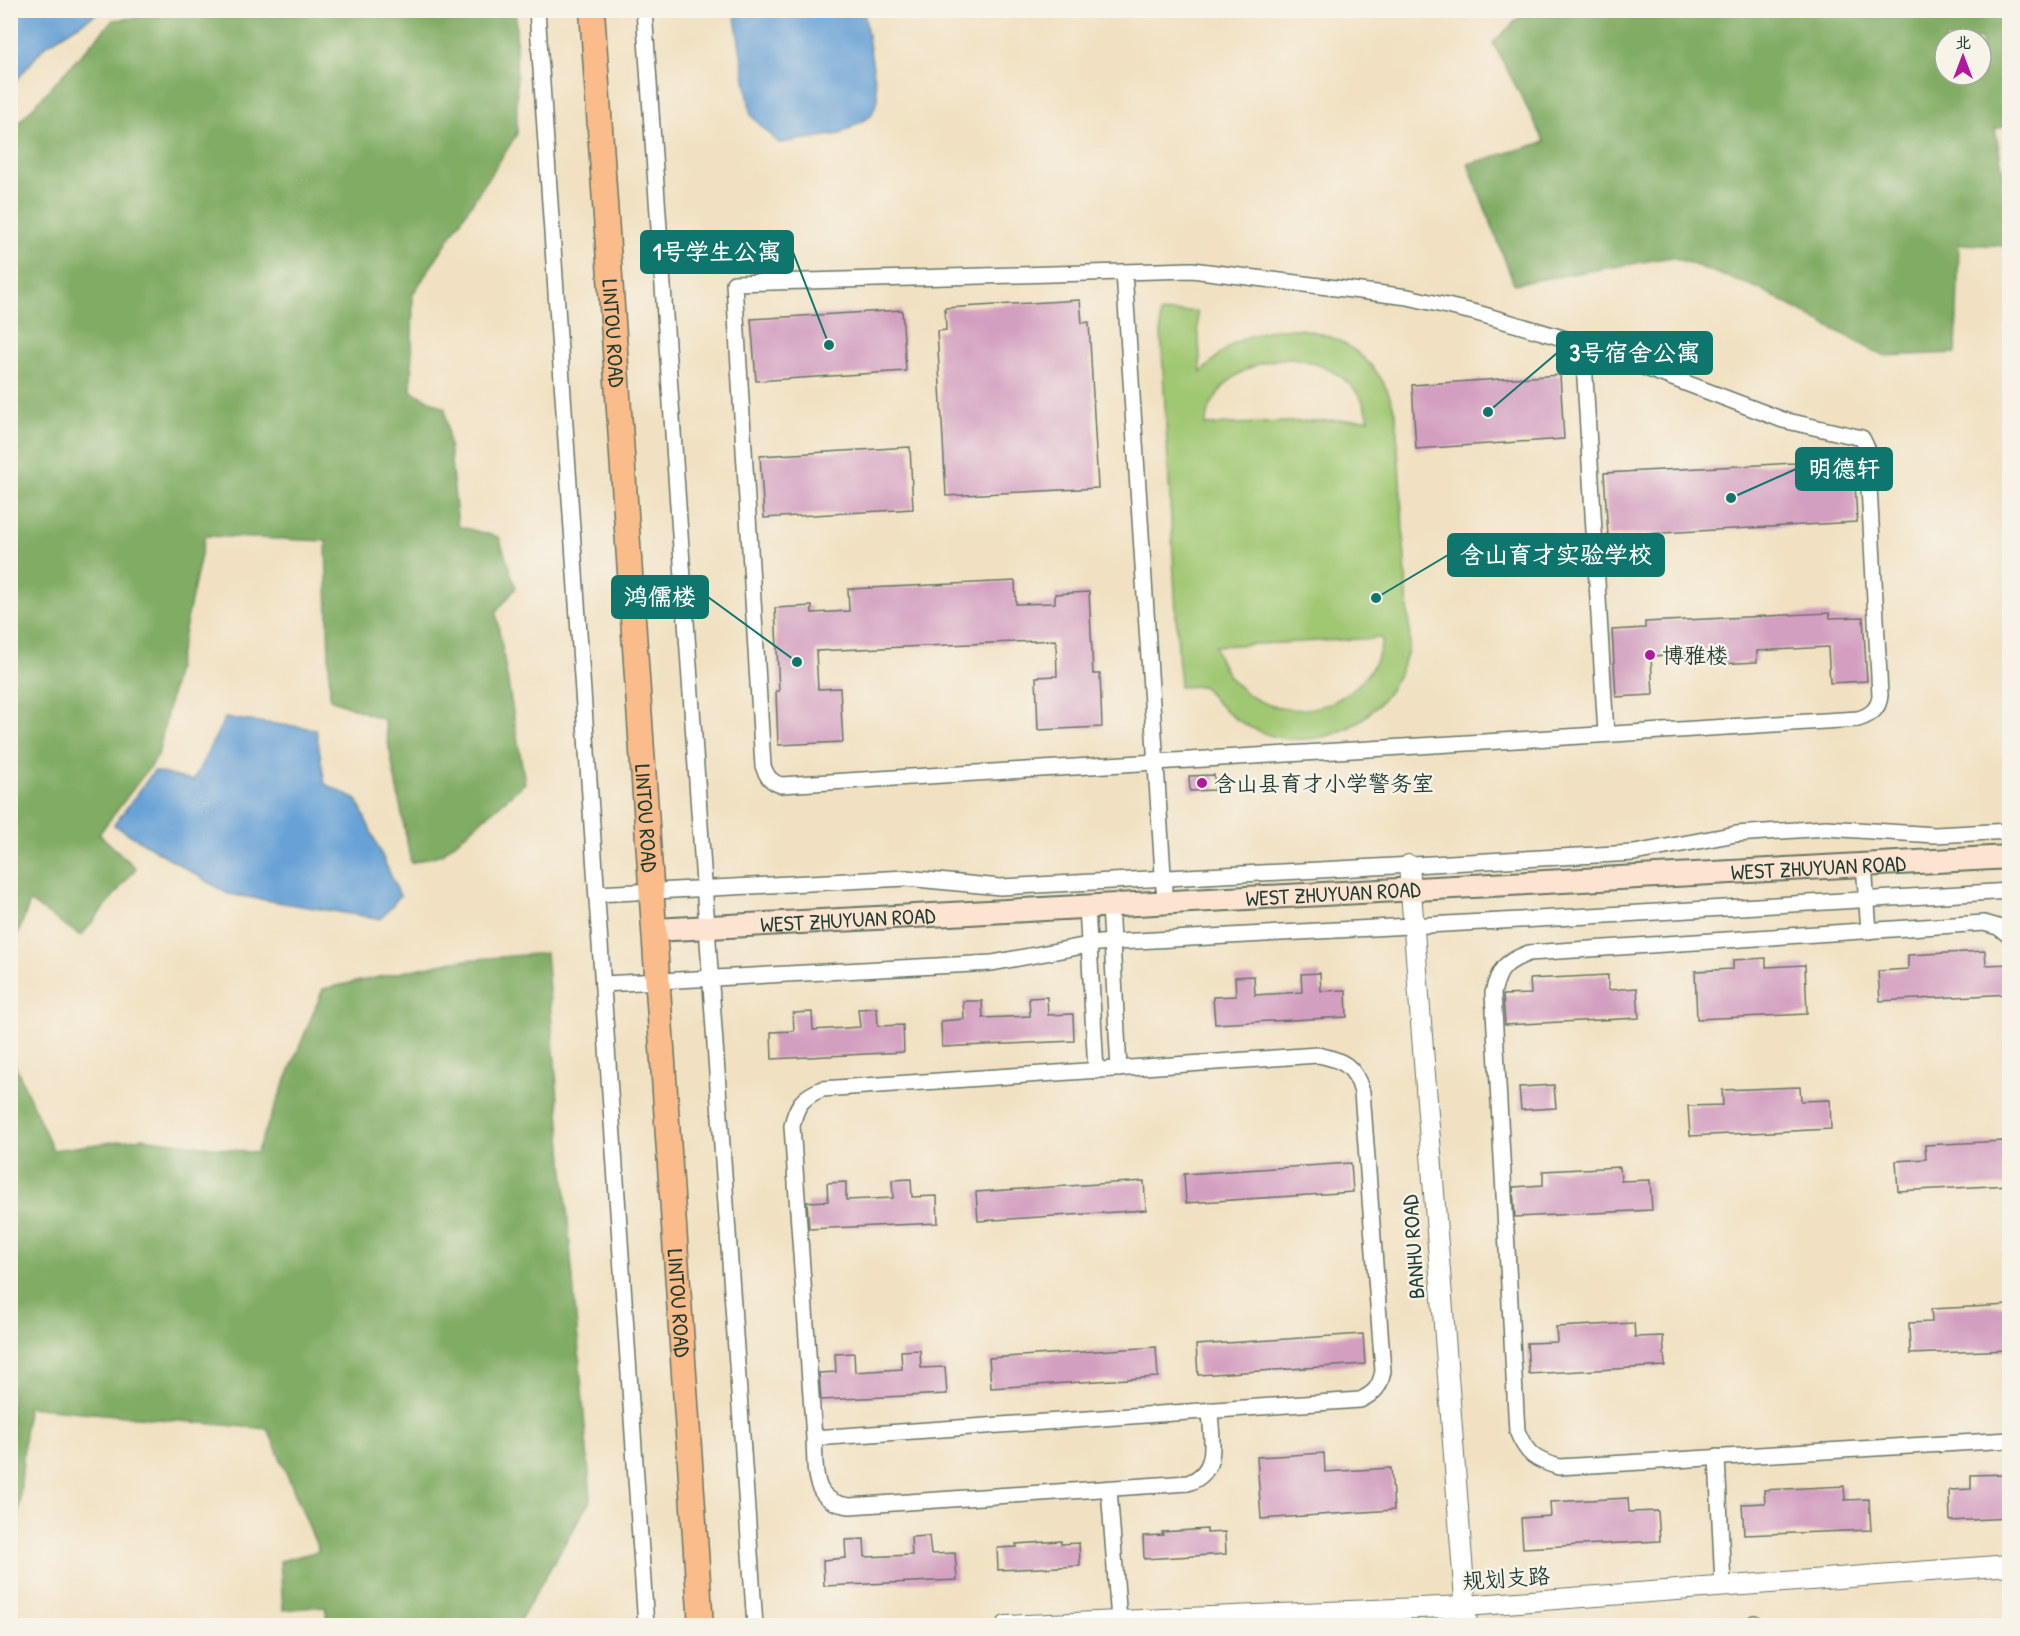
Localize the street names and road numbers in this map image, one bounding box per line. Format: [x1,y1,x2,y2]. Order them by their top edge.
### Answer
street label: LINTOU ROAD [595,278,632,389]
street label: LINTOU ROAD [628,763,665,874]
street label: WEST ZHUYUAN ROAD [1730,848,1907,887]
street label: WEST ZHUYUAN ROAD [1245,874,1422,913]
street label: WEST ZHUYUAN ROAD [759,900,937,939]
street label: BANHU ROAD [1394,1193,1432,1300]
street label: LINTOU ROAD [661,1248,698,1359]
street label: 规划支路 [1461,1560,1551,1596]

